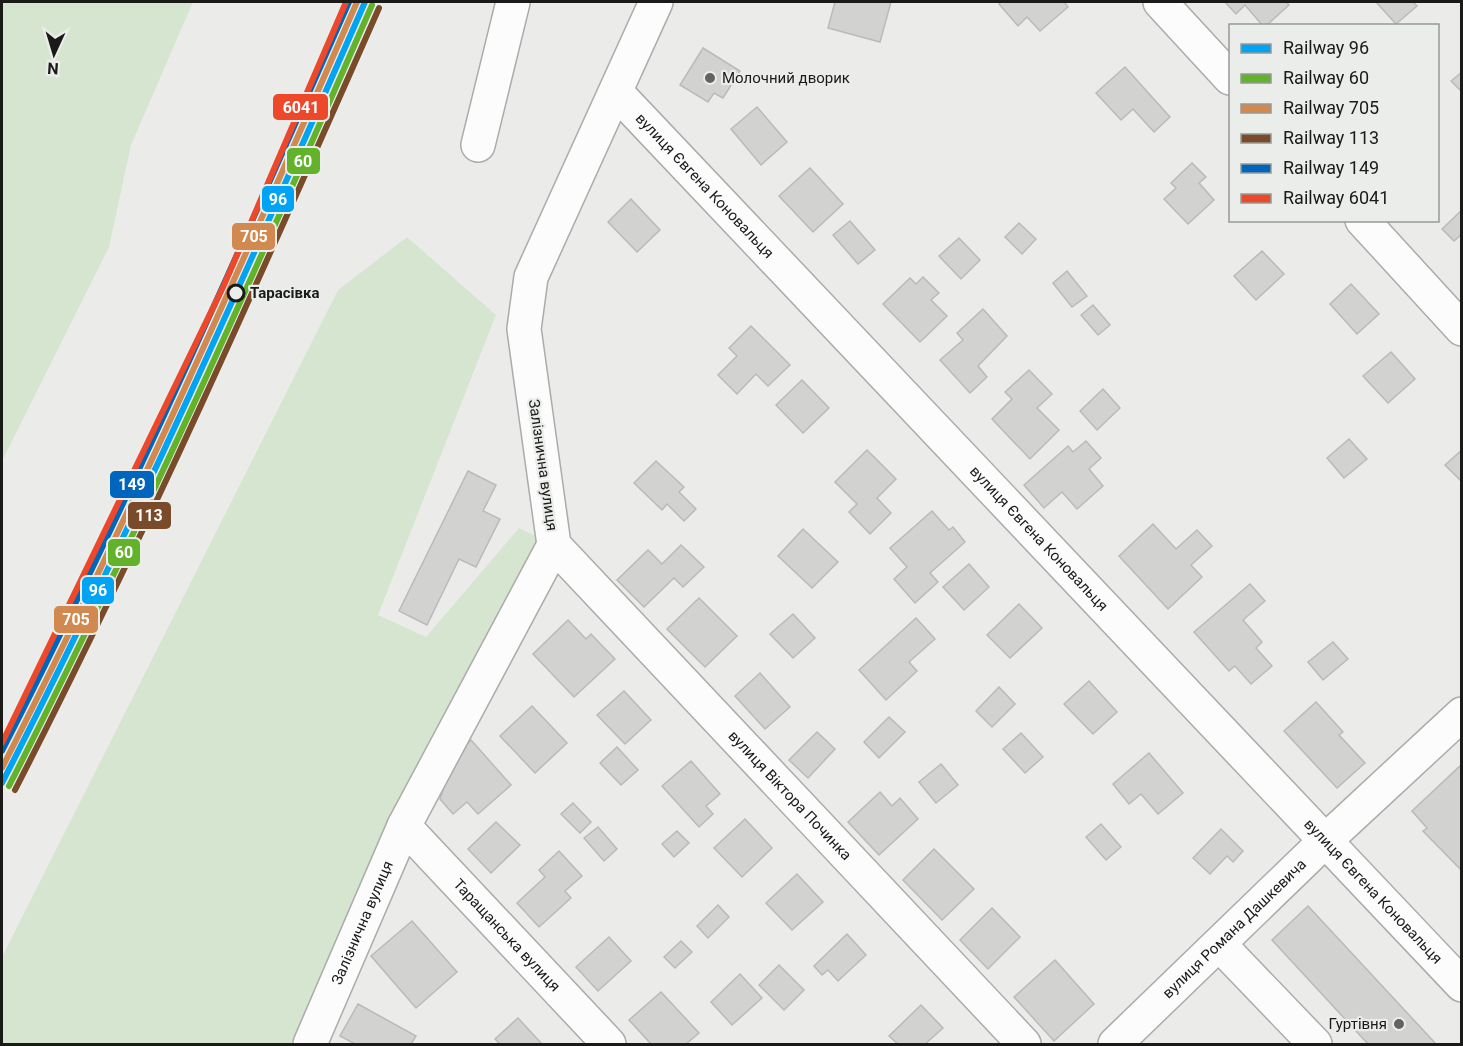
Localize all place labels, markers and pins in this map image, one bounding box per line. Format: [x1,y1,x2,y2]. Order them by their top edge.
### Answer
place label: Молочний дворик [722,69,850,87]
marker: Молочний дворик [703,71,717,85]
marker: Тарасівка [227,284,245,302]
place label: Тарасівка [250,284,319,302]
place label: Гуртівня [1328,1015,1387,1033]
marker: Гуртівня [1392,1017,1406,1031]

